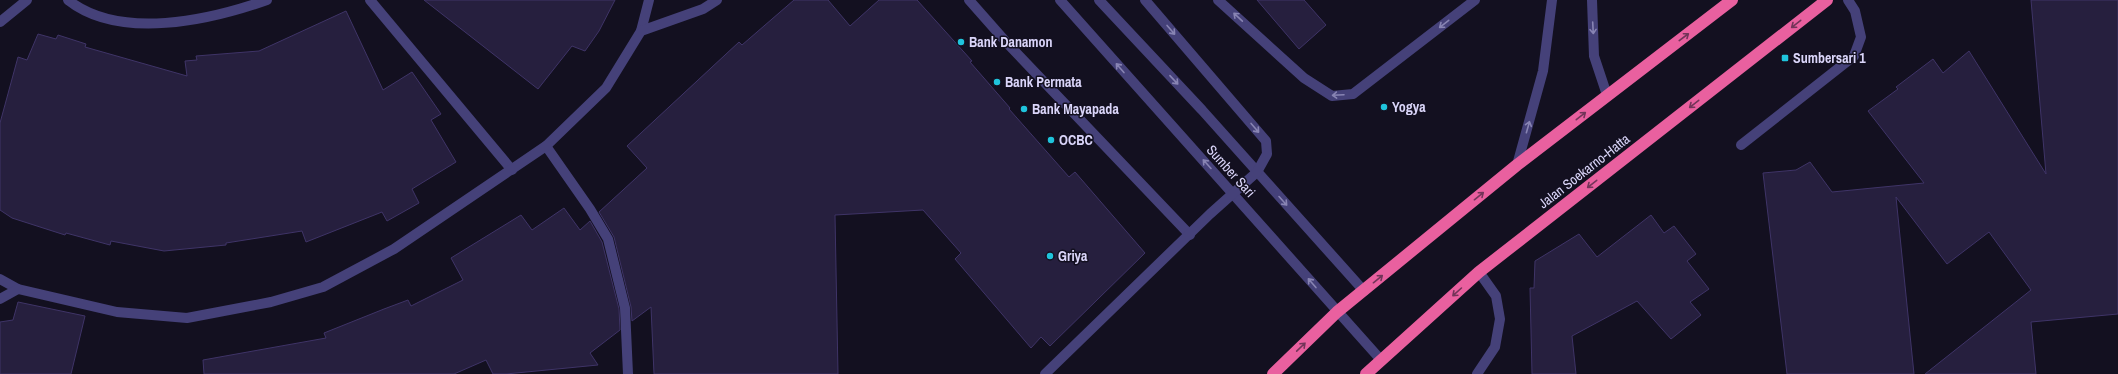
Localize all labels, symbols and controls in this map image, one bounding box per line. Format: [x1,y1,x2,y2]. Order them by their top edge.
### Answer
one-way arrow [1232,12,1243,21]
one-way arrow [1439,19,1450,28]
one-way arrow [1791,20,1802,28]
one-way arrow [1589,21,1596,34]
one-way arrow [1166,24,1175,35]
one-way arrow [1679,32,1690,41]
place label: Bank Danamon [969,33,1053,51]
marker: Bank Danamon [956,37,966,47]
place label: Sumbersari 1 [1793,49,1866,67]
marker: Sumbersari 1 [1780,53,1790,63]
one-way arrow [1115,62,1124,73]
place label: Bank Permata [1005,73,1082,91]
one-way arrow [1169,75,1178,85]
marker: Bank Permata [992,77,1002,87]
one-way arrow [1332,91,1345,99]
place label: Yogya [1392,98,1426,116]
place label: Bank Mayapada [1032,100,1119,118]
one-way arrow [1688,100,1699,108]
marker: Yogya [1379,102,1389,112]
marker: Bank Mayapada [1019,104,1029,114]
one-way arrow [1575,111,1586,120]
one-way arrow [1525,121,1532,134]
one-way arrow [1251,123,1260,134]
street label: Jalan Soekarno-Hatta [1535,129,1634,212]
place label: OCBC [1059,131,1093,149]
marker: OCBC [1046,135,1056,145]
street label: Sumber Sari [1203,141,1259,201]
one-way arrow [1202,159,1211,170]
one-way arrow [1586,180,1597,189]
one-way arrow [1473,192,1484,201]
one-way arrow [1279,196,1288,206]
place label: Griya [1058,247,1088,265]
marker: Griya [1045,251,1055,261]
one-way arrow [1373,274,1384,283]
one-way arrow [1307,278,1316,288]
one-way arrow [1453,287,1463,296]
one-way arrow [1296,342,1306,352]

